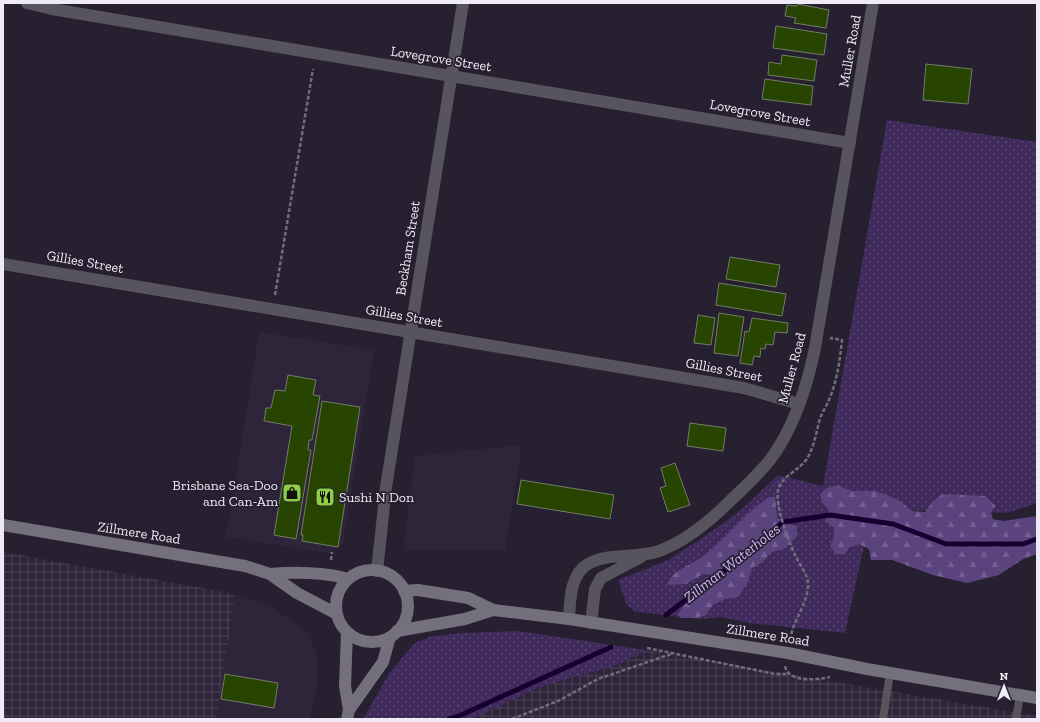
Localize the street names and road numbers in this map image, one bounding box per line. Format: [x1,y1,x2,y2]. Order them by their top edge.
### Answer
street label: Muller Road [835,13,865,88]
street label: Lovegrove Street [389,43,494,76]
street label: Lovegrove Street [708,96,813,130]
street label: Beckham Street [392,199,424,297]
street label: Gillies Street [45,247,126,277]
street label: Gillies Street [364,301,445,331]
street label: Muller Road [774,330,810,405]
street label: Gillies Street [684,354,765,386]
street label: Zillmere Road [96,518,182,548]
street label: Zillmere Road [725,620,811,650]

